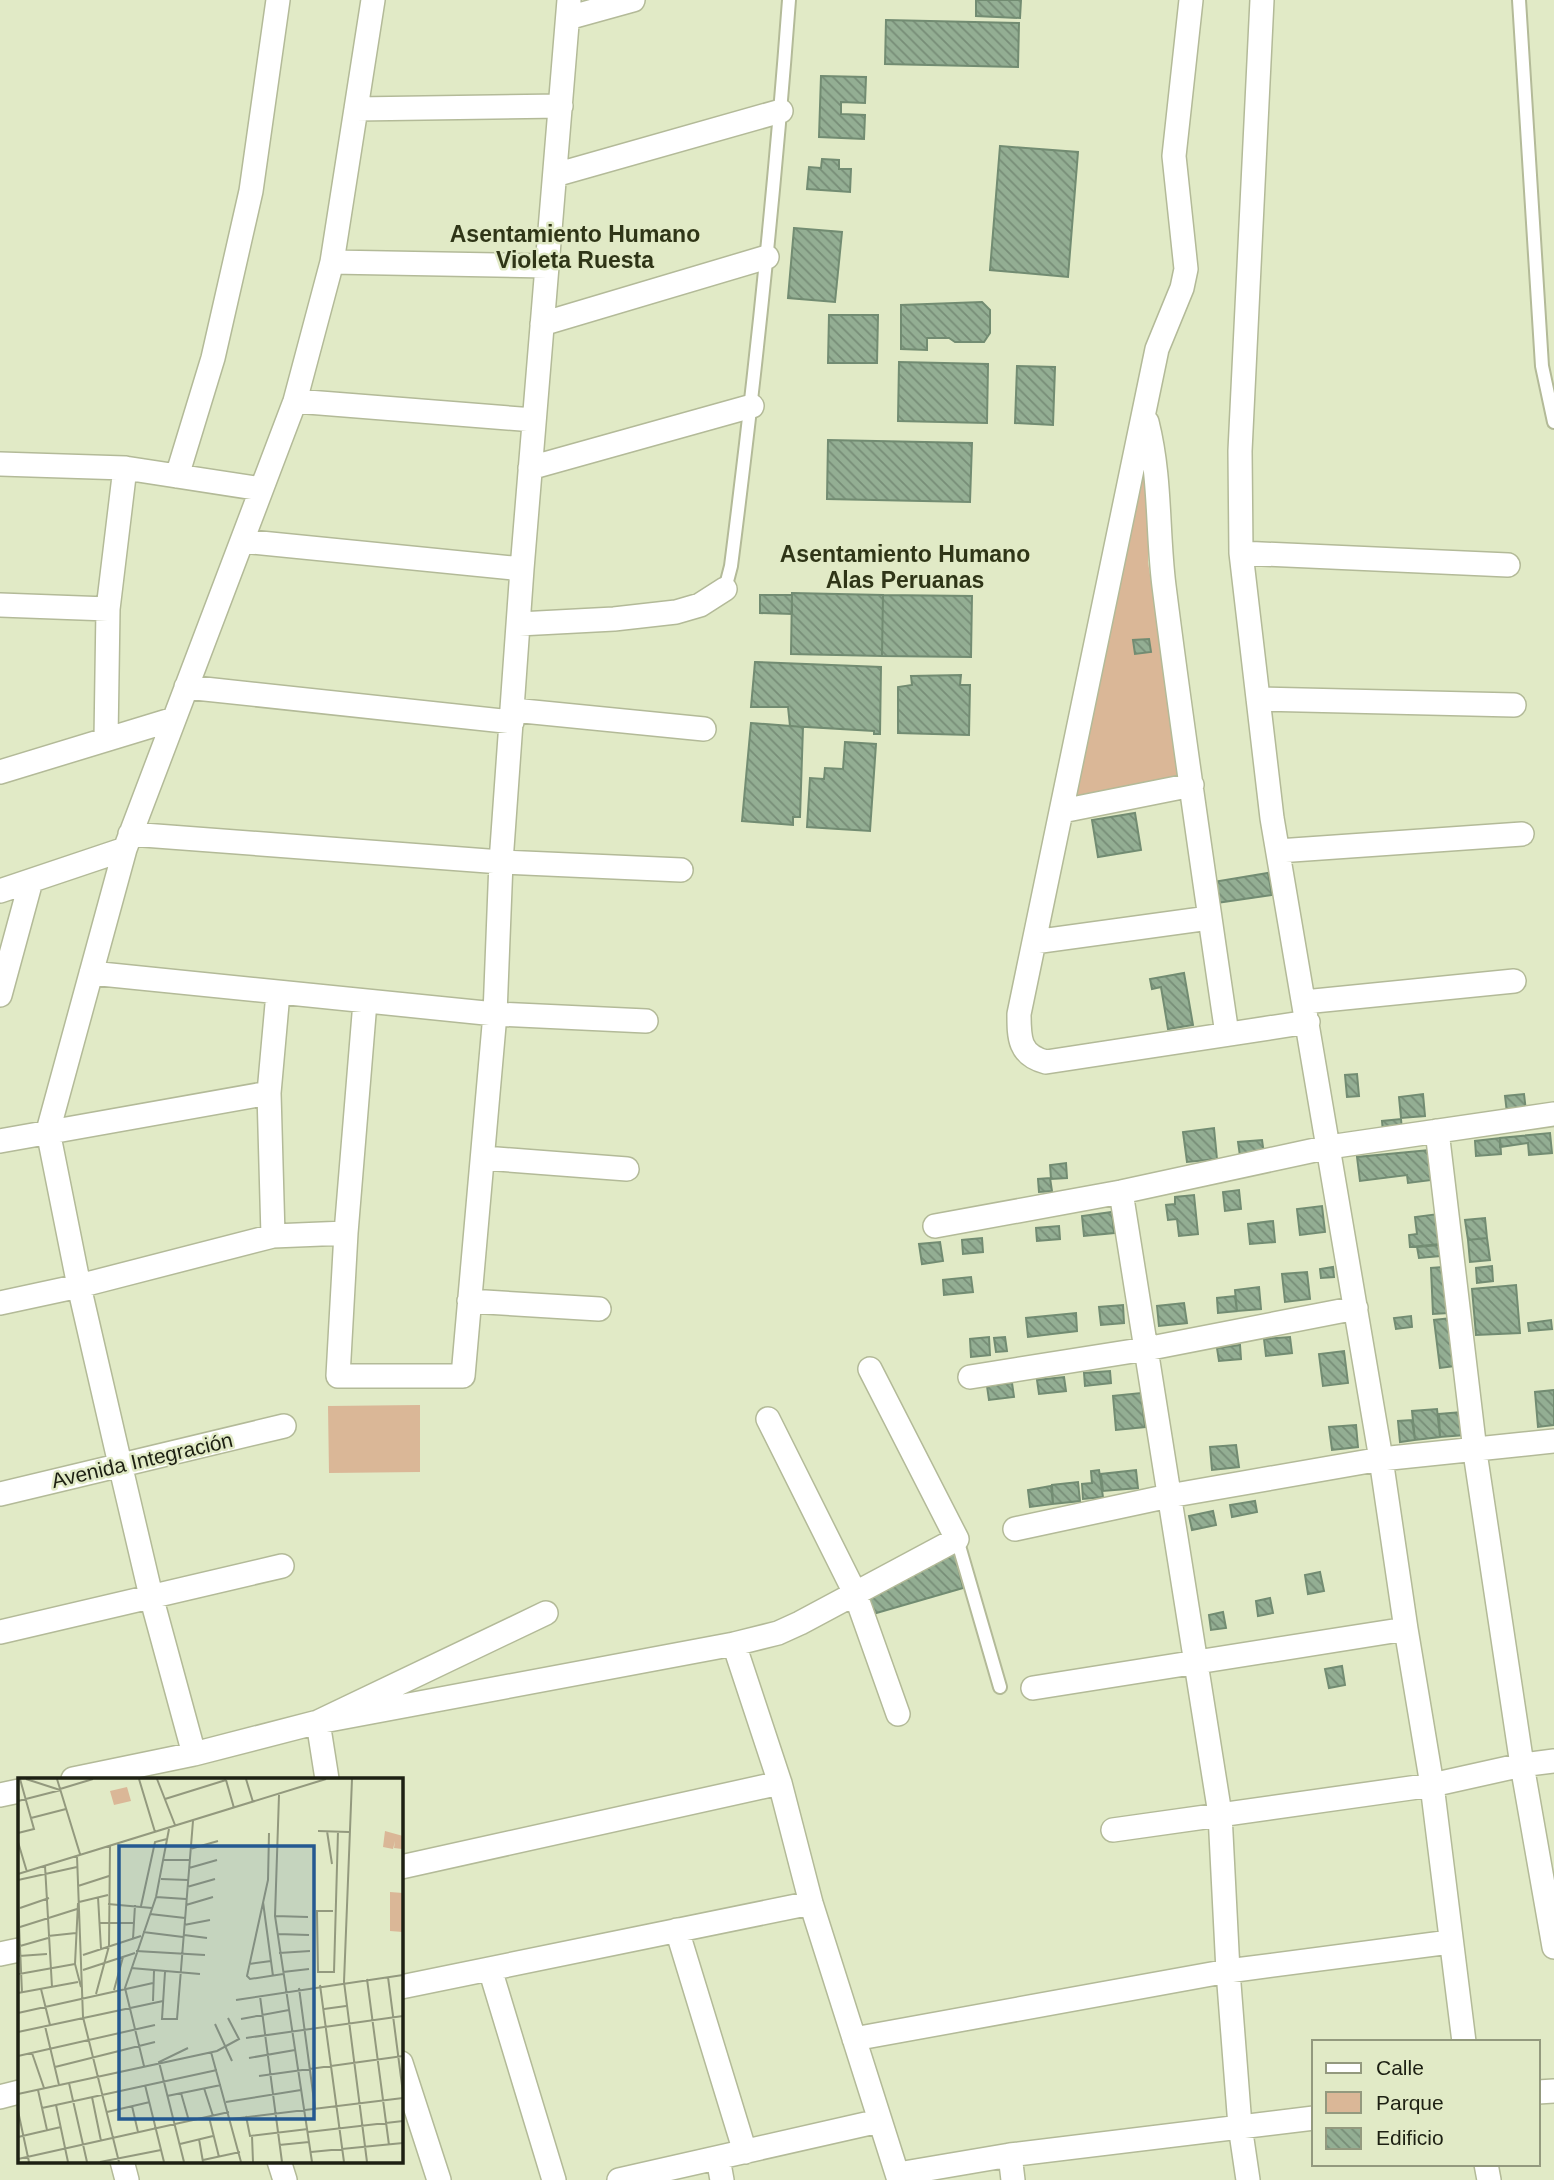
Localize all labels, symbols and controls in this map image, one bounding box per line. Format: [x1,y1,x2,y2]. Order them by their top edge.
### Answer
district label: Asentamiento Humano Violeta Ruesta [450,221,700,273]
district label: Asentamiento Humano Alas Peruanas [780,541,1030,593]
street label: Avenida Integración [49,1428,235,1492]
inset map [18,1778,402,2162]
legend [1312,2040,1540,2166]
text: Calle [1376,2056,1424,2079]
text: Parque [1376,2091,1444,2114]
text: Edificio [1376,2126,1444,2149]

